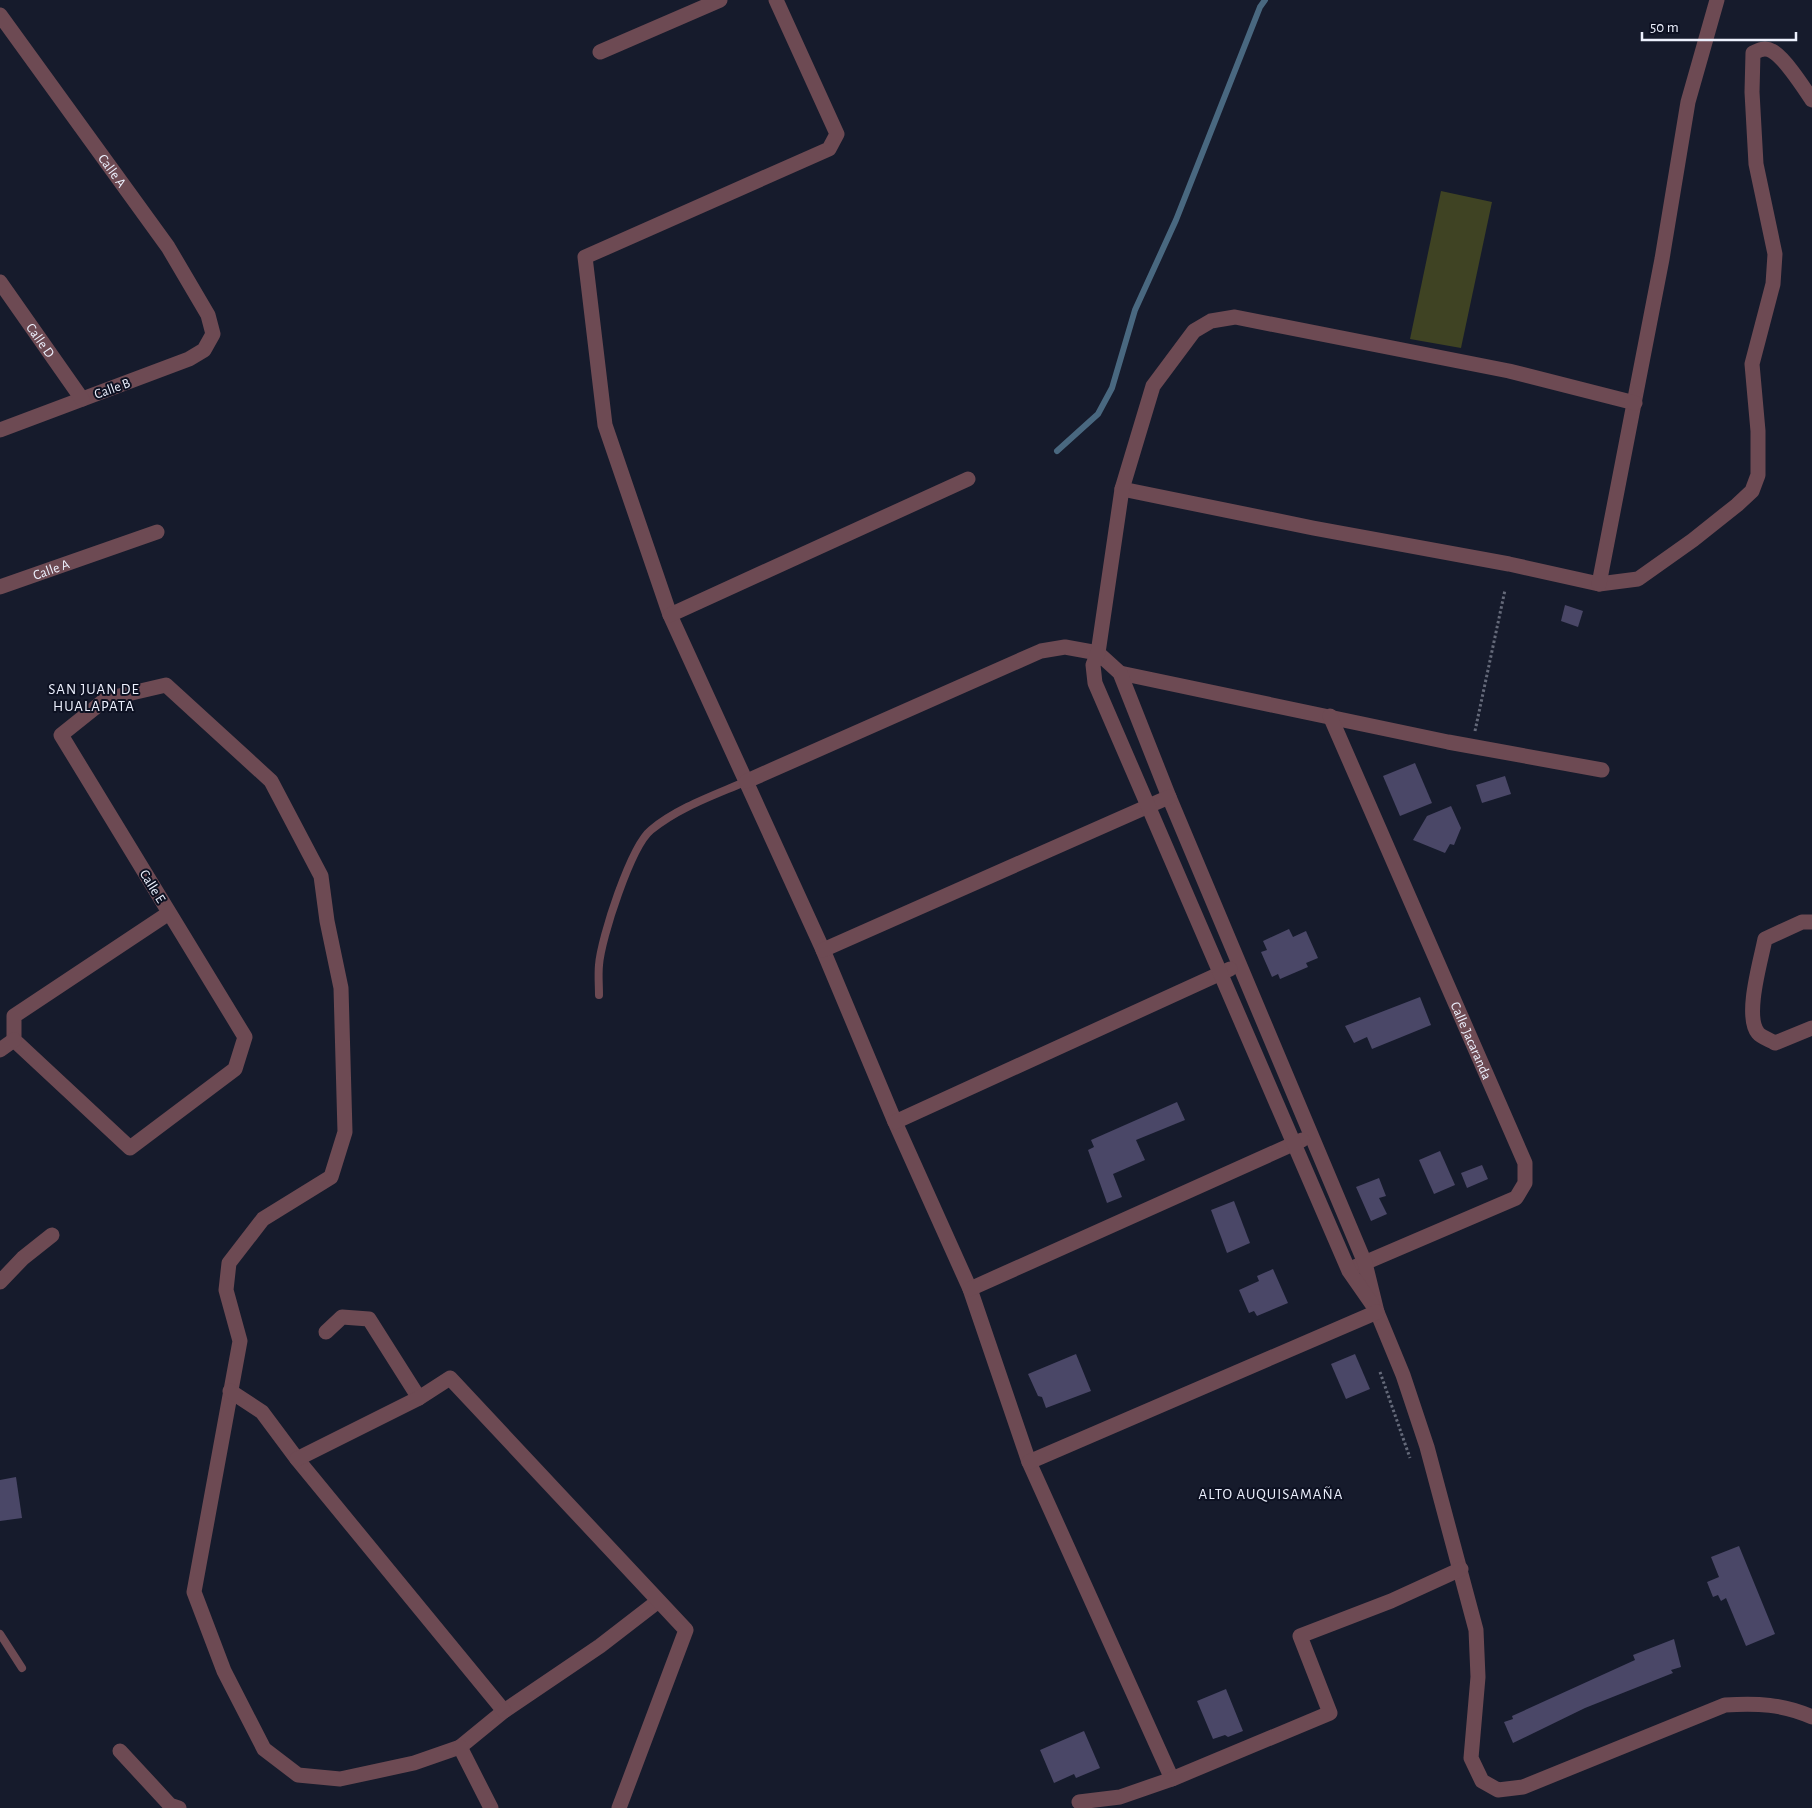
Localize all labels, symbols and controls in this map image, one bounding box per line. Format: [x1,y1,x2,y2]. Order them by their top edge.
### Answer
scale bar [1642,10,1796,42]
text: 50 m [1650,20,1679,35]
street label: Calle A [95,152,128,190]
street label: Calle D [23,321,57,361]
street label: Calle B [93,376,132,402]
street label: Calle A [31,557,71,583]
district label: SAN JUAN DE HUALAPATA [48,682,140,714]
street label: Calle E [137,867,168,906]
street label: Calle Jacaranda [1448,1000,1494,1082]
district label: ALTO AUQUISAMAÑA [1199,1486,1343,1502]

